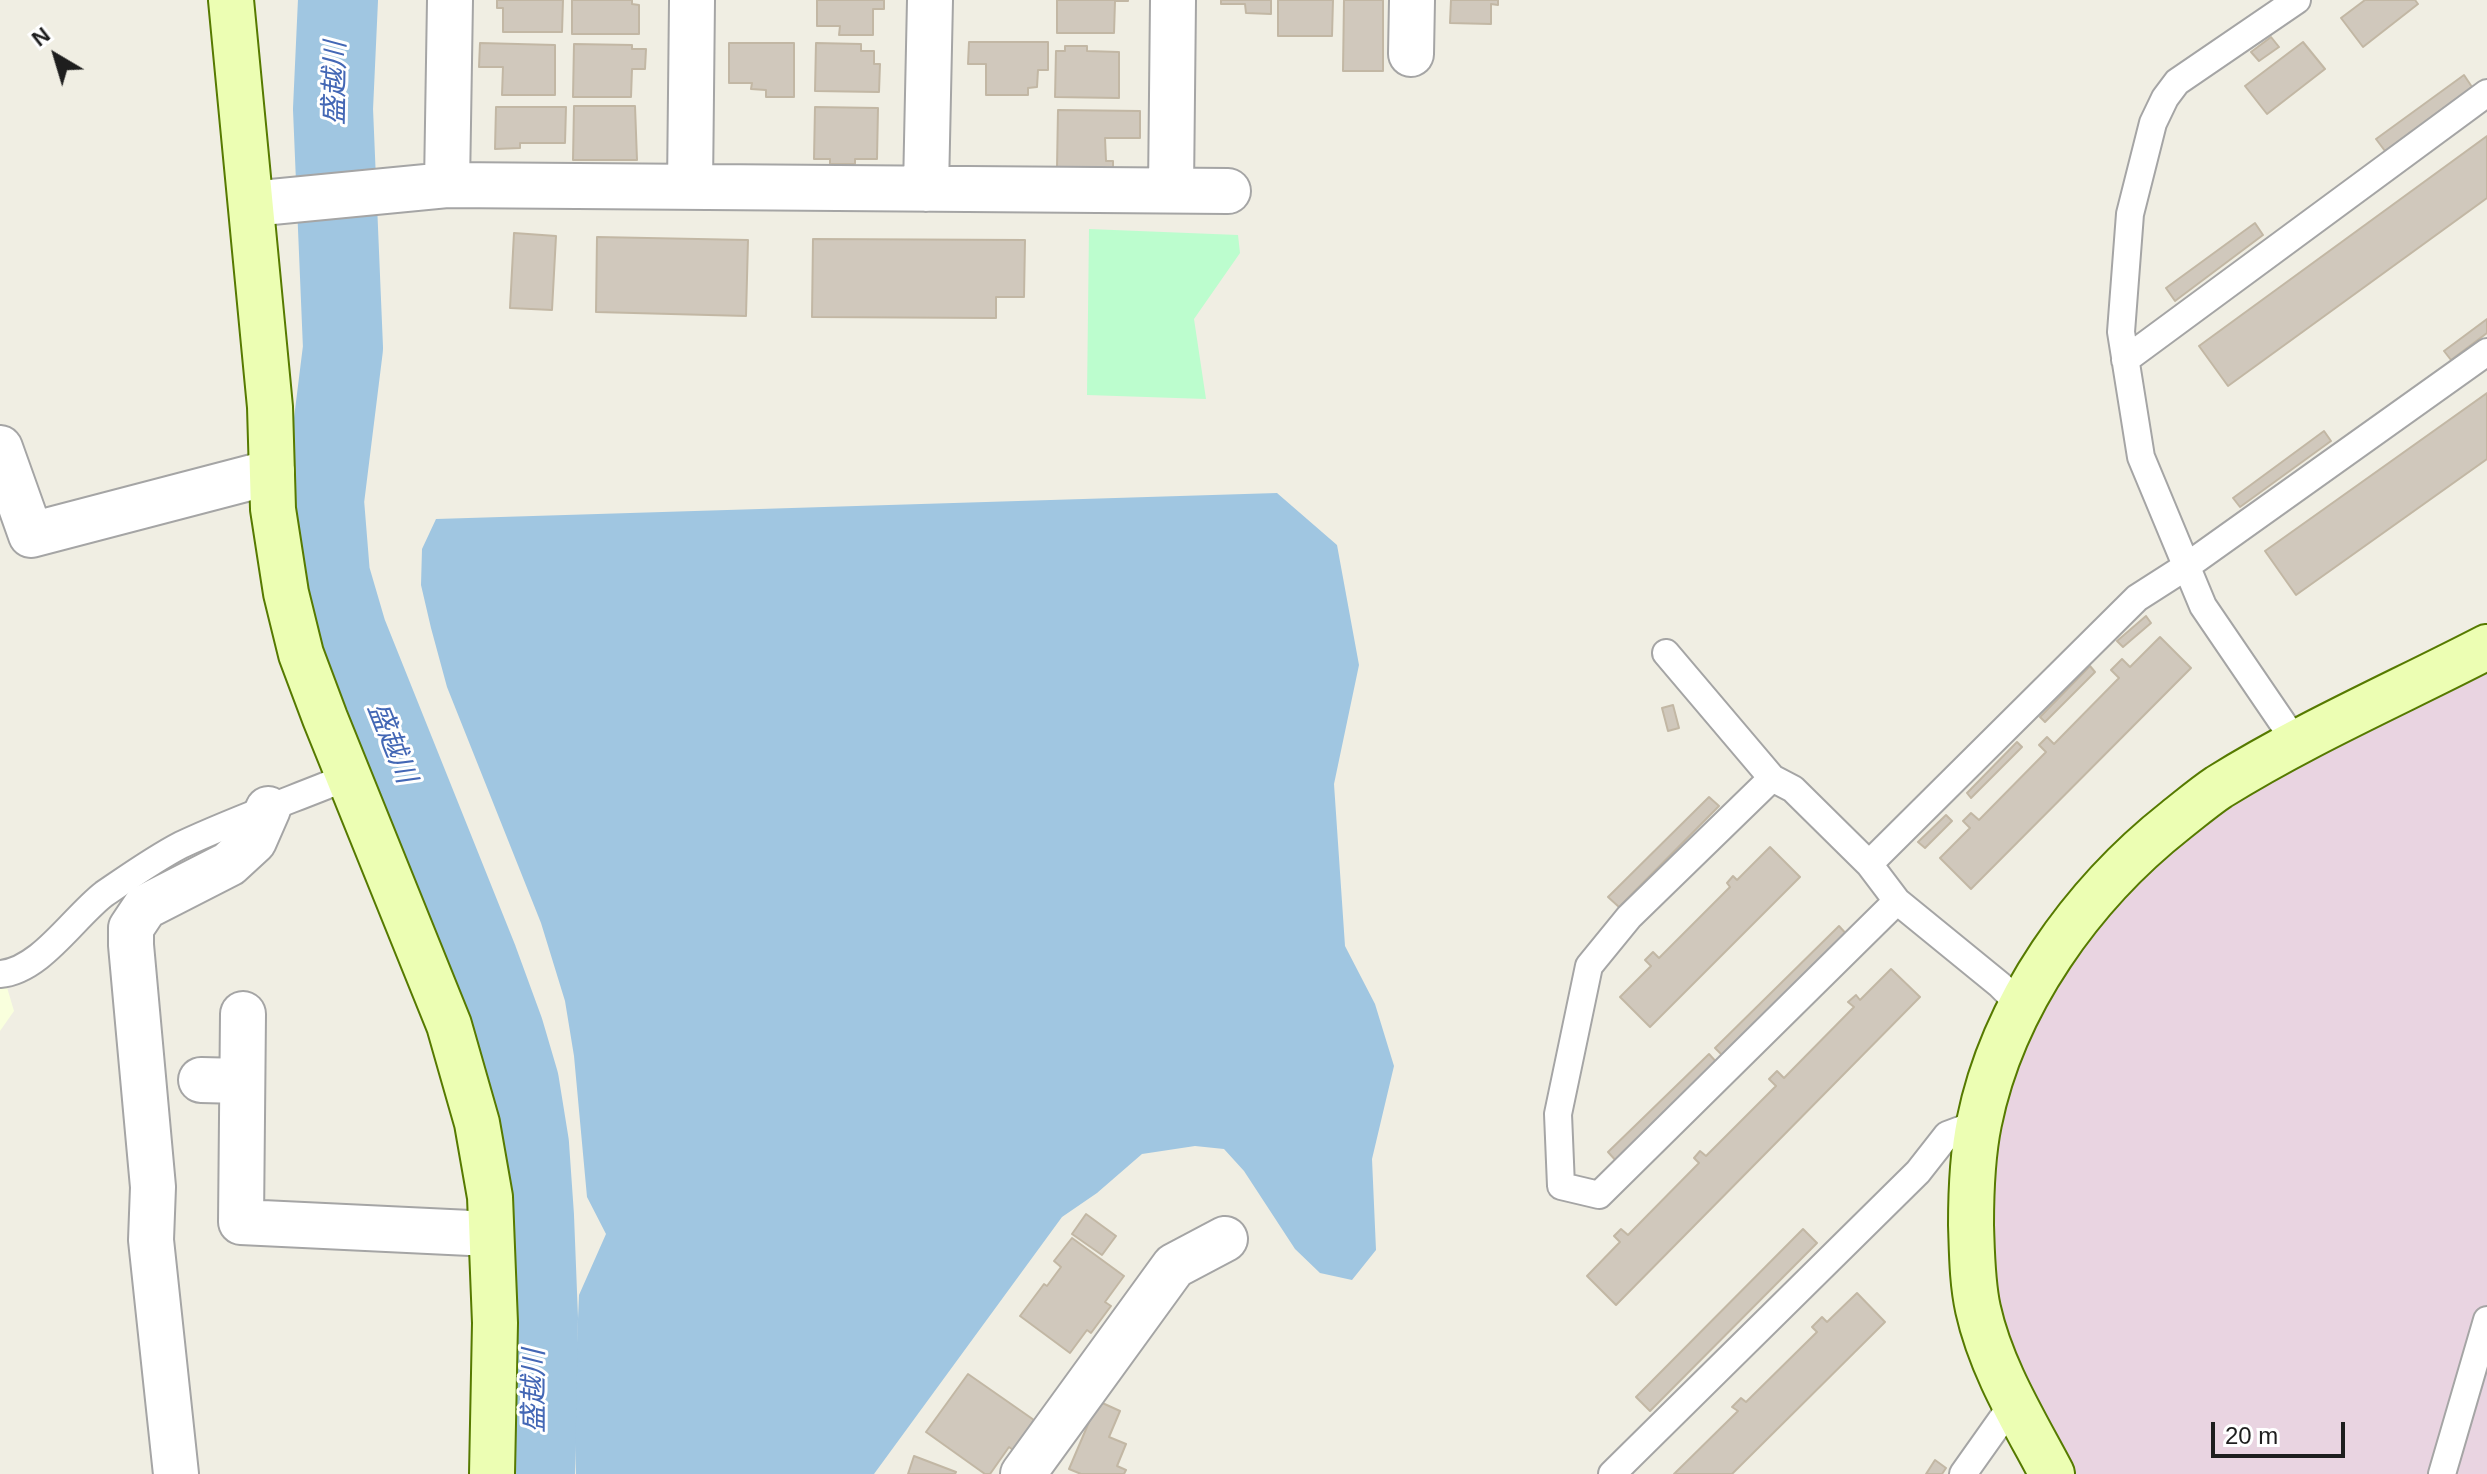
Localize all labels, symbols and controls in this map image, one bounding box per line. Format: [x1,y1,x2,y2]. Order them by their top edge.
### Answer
north arrow [16,16,96,96]
text: N [27,22,55,51]
water label: 盛越川 [318,41,354,125]
water label: 盛越川 [360,698,422,788]
water label: 盛越川 [518,1349,552,1433]
scale bar [2215,1406,2349,1456]
text: 20 m [2225,1422,2278,1449]

